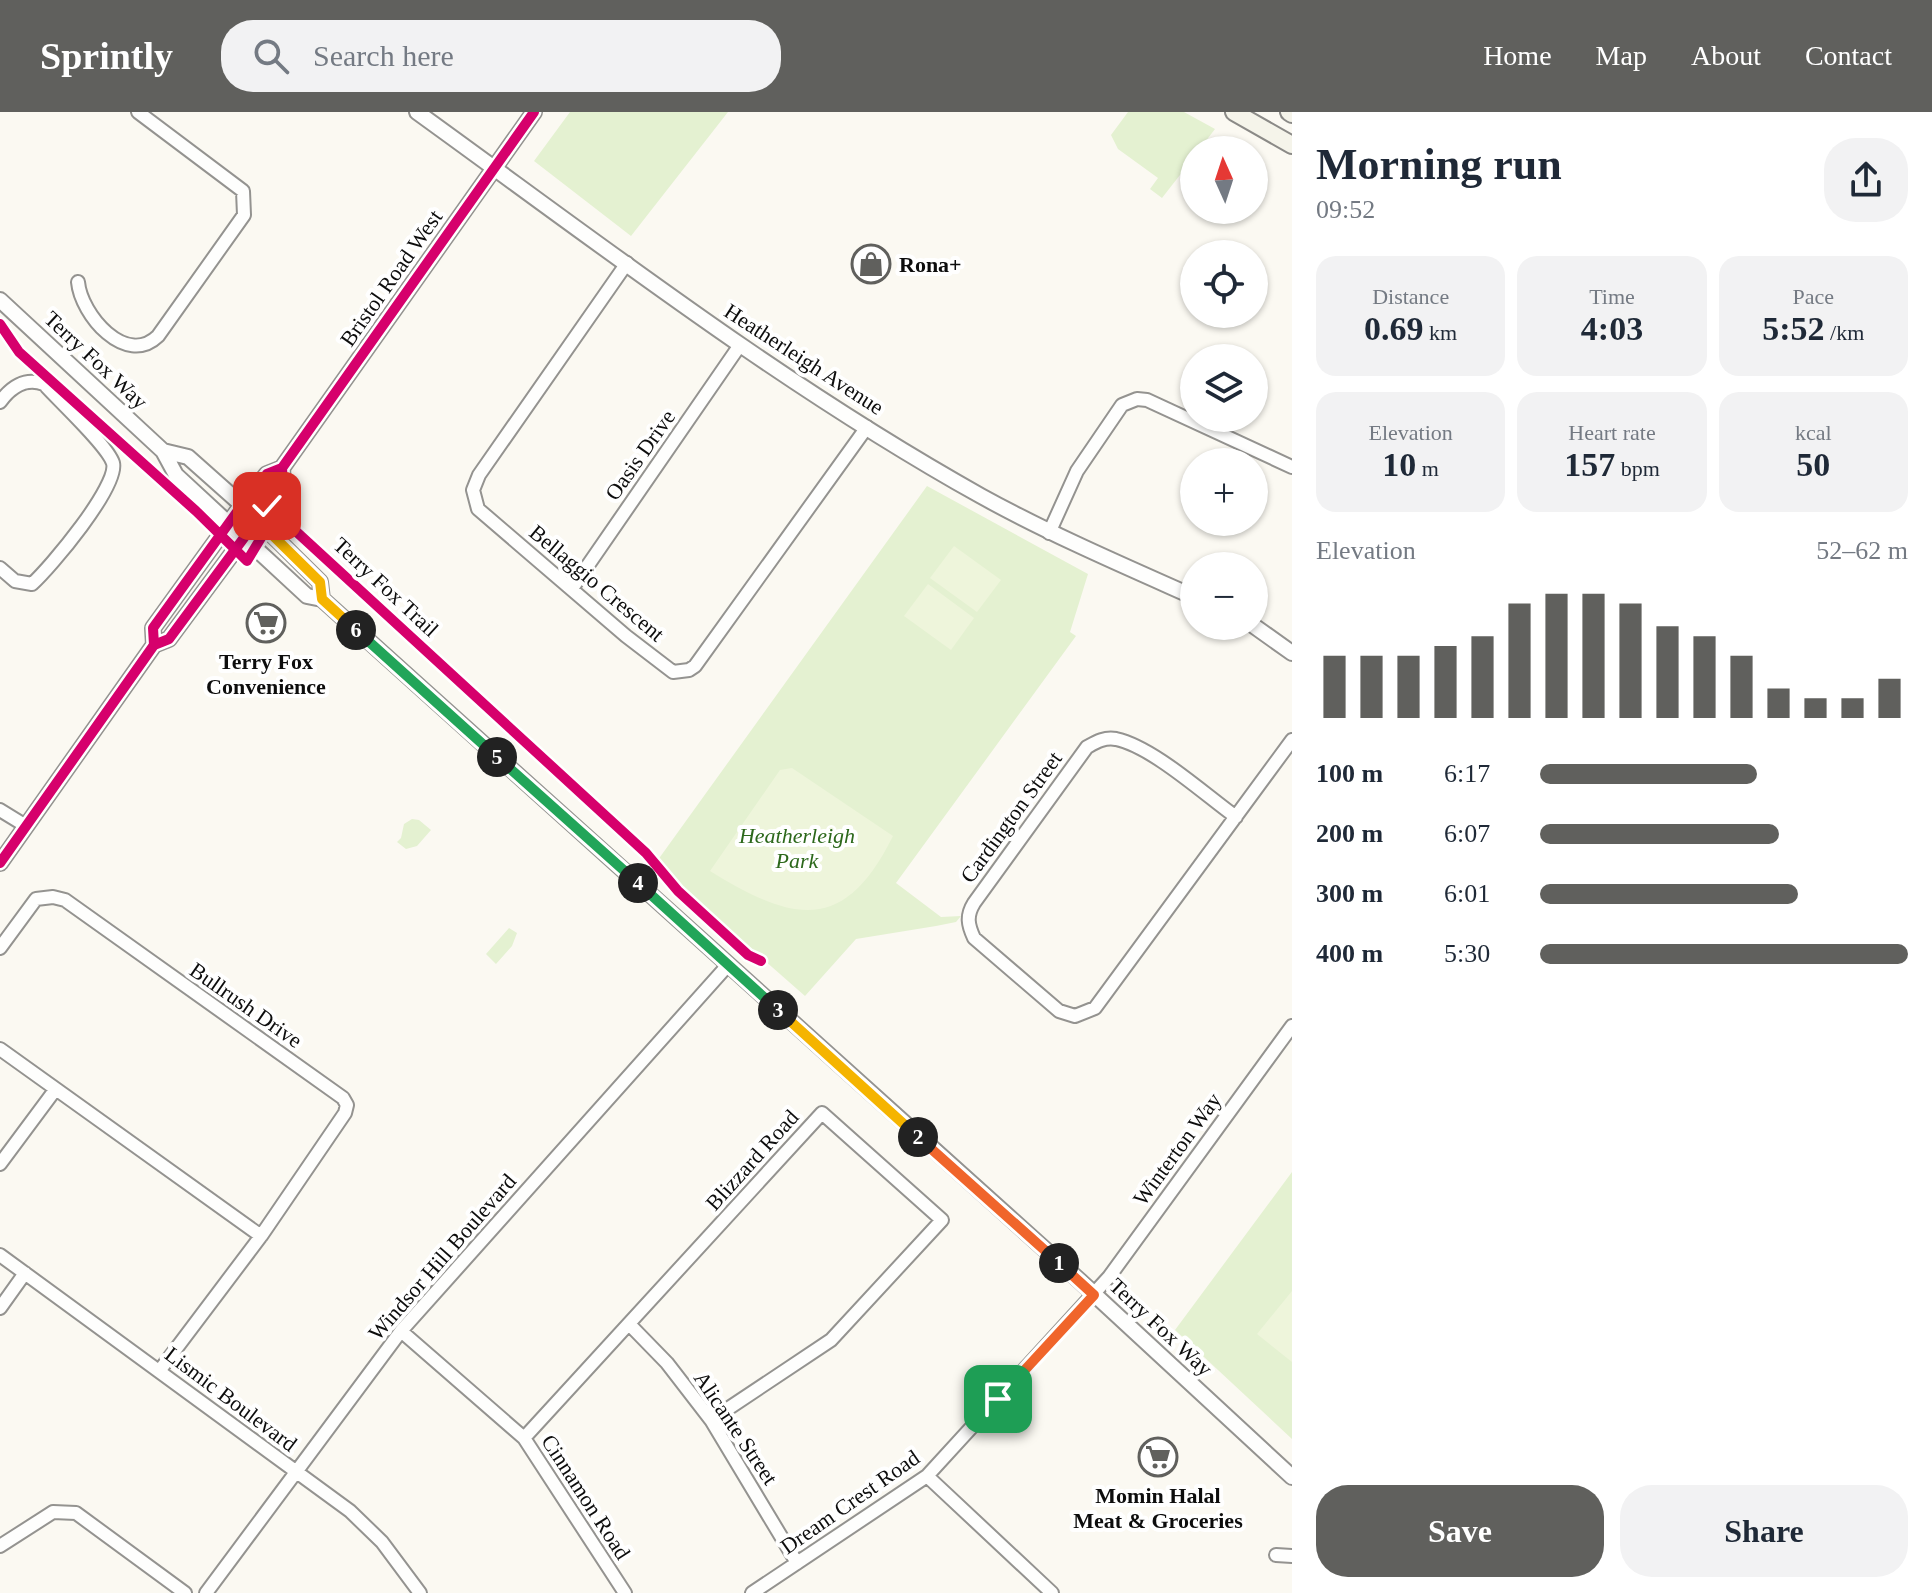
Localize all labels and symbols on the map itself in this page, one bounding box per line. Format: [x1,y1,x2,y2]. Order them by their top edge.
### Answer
north arrow [1180,136,1268,224]
street label: Bristol Road West [335,205,447,351]
shop icon: Rona+ [850,243,892,285]
place label: Rona+ [899,252,962,277]
street label: Heatherleigh Avenue [720,298,888,420]
street label: Terry Fox Way [39,306,153,414]
street label: Oasis Drive [600,405,680,505]
pin [233,472,301,540]
street label: Bellaggio Crescent [525,519,669,647]
street label: Terry Fox Trail [328,532,444,642]
supermarket icon: Terry Fox Convenience [245,602,287,644]
pin: 6 [336,610,376,650]
place label: Terry Fox Convenience [206,649,326,699]
pin: 5 [477,737,517,777]
street label: Cardington Street [955,747,1067,887]
park label: Heatherleigh Park [738,823,855,873]
pin: 4 [618,863,658,903]
street label: Bullrush Drive [185,957,307,1053]
pin: 3 [758,990,798,1030]
street label: Winterton Way [1128,1088,1226,1210]
street label: Blizzard Road [700,1105,804,1215]
pin: 2 [898,1117,938,1157]
street label: Windsor Hill Boulevard [363,1169,521,1345]
pin: 1 [1039,1243,1079,1283]
street label: Terry Fox Way [1104,1273,1218,1381]
street label: Lismic Boulevard [160,1341,302,1457]
pin [964,1365,1032,1433]
street label: Alicante Street [689,1367,783,1489]
street label: Cinnamon Road [536,1430,636,1564]
supermarket icon: Momin Halal Meat & Groceries [1137,1436,1179,1478]
street label: Dream Crest Road [776,1445,924,1559]
place label: Momin Halal Meat & Groceries [1073,1483,1243,1533]

